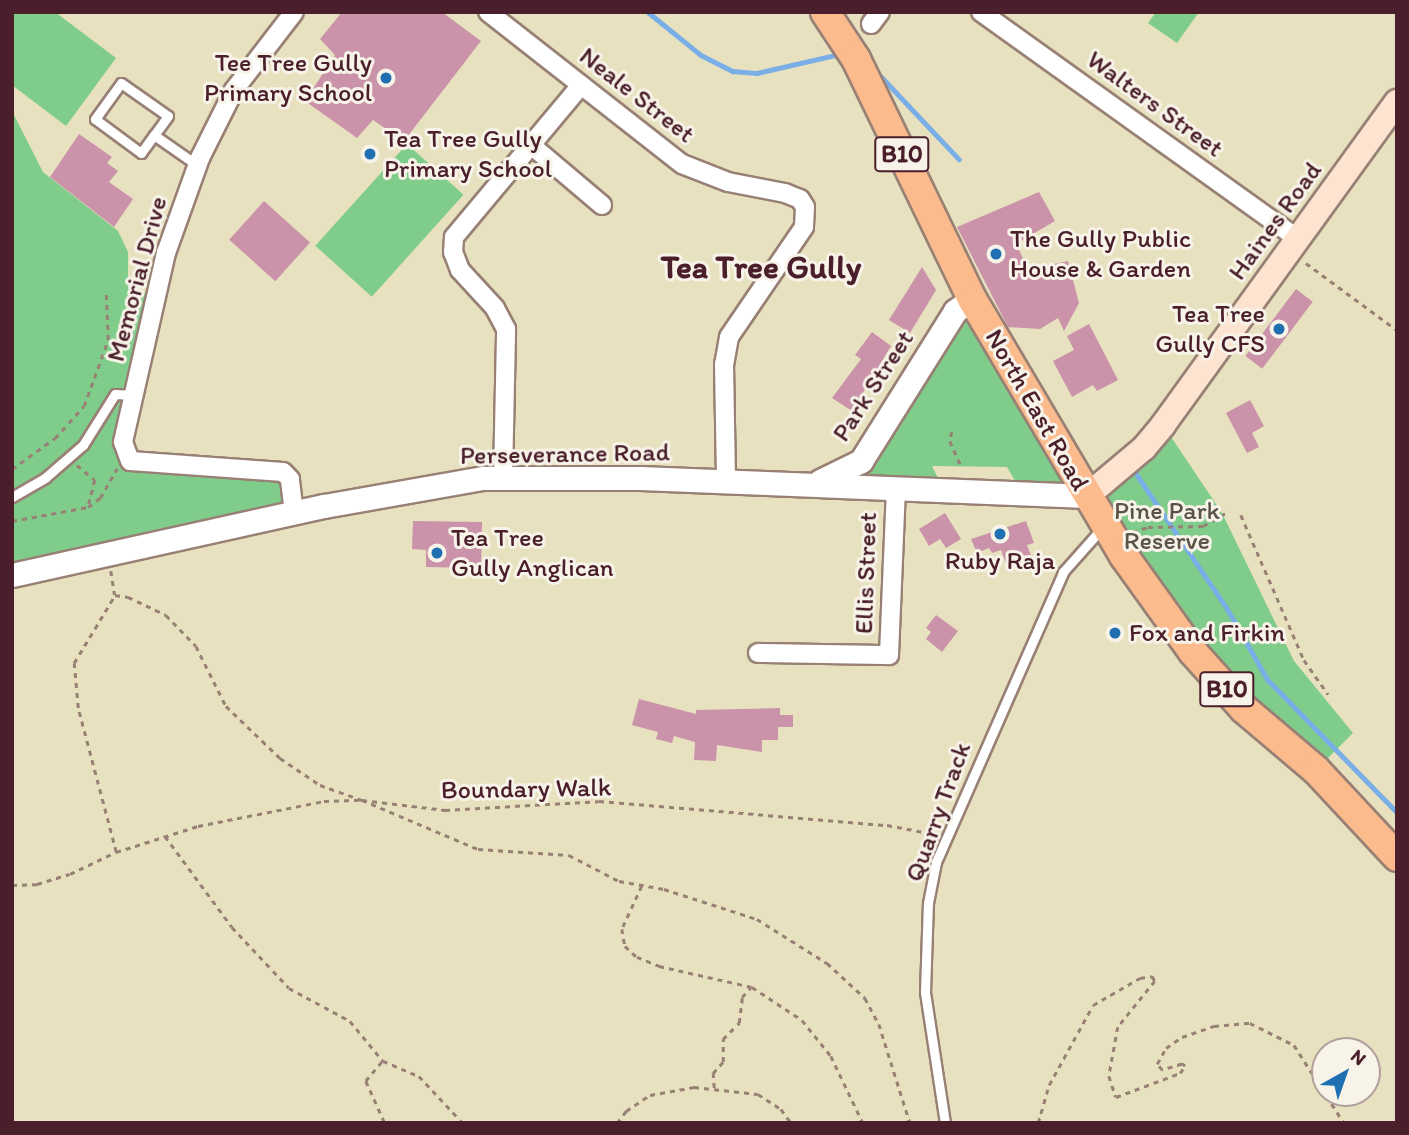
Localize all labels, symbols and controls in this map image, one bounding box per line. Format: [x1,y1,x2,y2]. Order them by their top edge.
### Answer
street label: Neale Street [573,40,701,150]
street label: Walters Street [1081,44,1229,164]
place label: Tee Tree Gully Primary School [204,47,372,108]
marker: Tee Tree Gully Primary School [378,70,394,86]
place label: Tea Tree Gully Primary School [384,123,552,184]
road number: B10 [874,134,930,174]
marker: Tea Tree Gully Primary School [362,146,378,162]
street label: Haines Road [1222,156,1328,286]
street label: Memorial Drive [100,193,174,365]
place label: The Gully Public House & Garden [1010,223,1191,284]
marker: The Gully Public House & Garden [988,246,1004,262]
district label: Tea Tree Gully [662,247,860,287]
place label: Tea Tree Gully CFS [1155,298,1265,360]
marker: Tea Tree Gully CFS [1271,321,1287,337]
street label: North East Road [978,324,1096,496]
street label: Park Street [826,325,920,447]
street label: Perseverance Road [460,437,670,471]
park label: Pine Park Reserve [1114,495,1220,556]
street label: Ellis Street [848,511,884,635]
place label: Tea Tree Gully Anglican [451,522,614,584]
marker: Ruby Raja [992,526,1008,542]
marker: Tea Tree Gully Anglican [429,545,445,561]
place label: Ruby Raja [945,545,1055,577]
place label: Fox and Firkin [1129,617,1287,649]
marker: Fox and Firkin [1107,625,1123,641]
road number: B10 [1199,668,1255,710]
street label: Quarry Track [898,738,978,886]
street label: Boundary Walk [441,772,611,806]
north arrow [1311,1037,1381,1107]
text: N [1346,1044,1371,1070]

